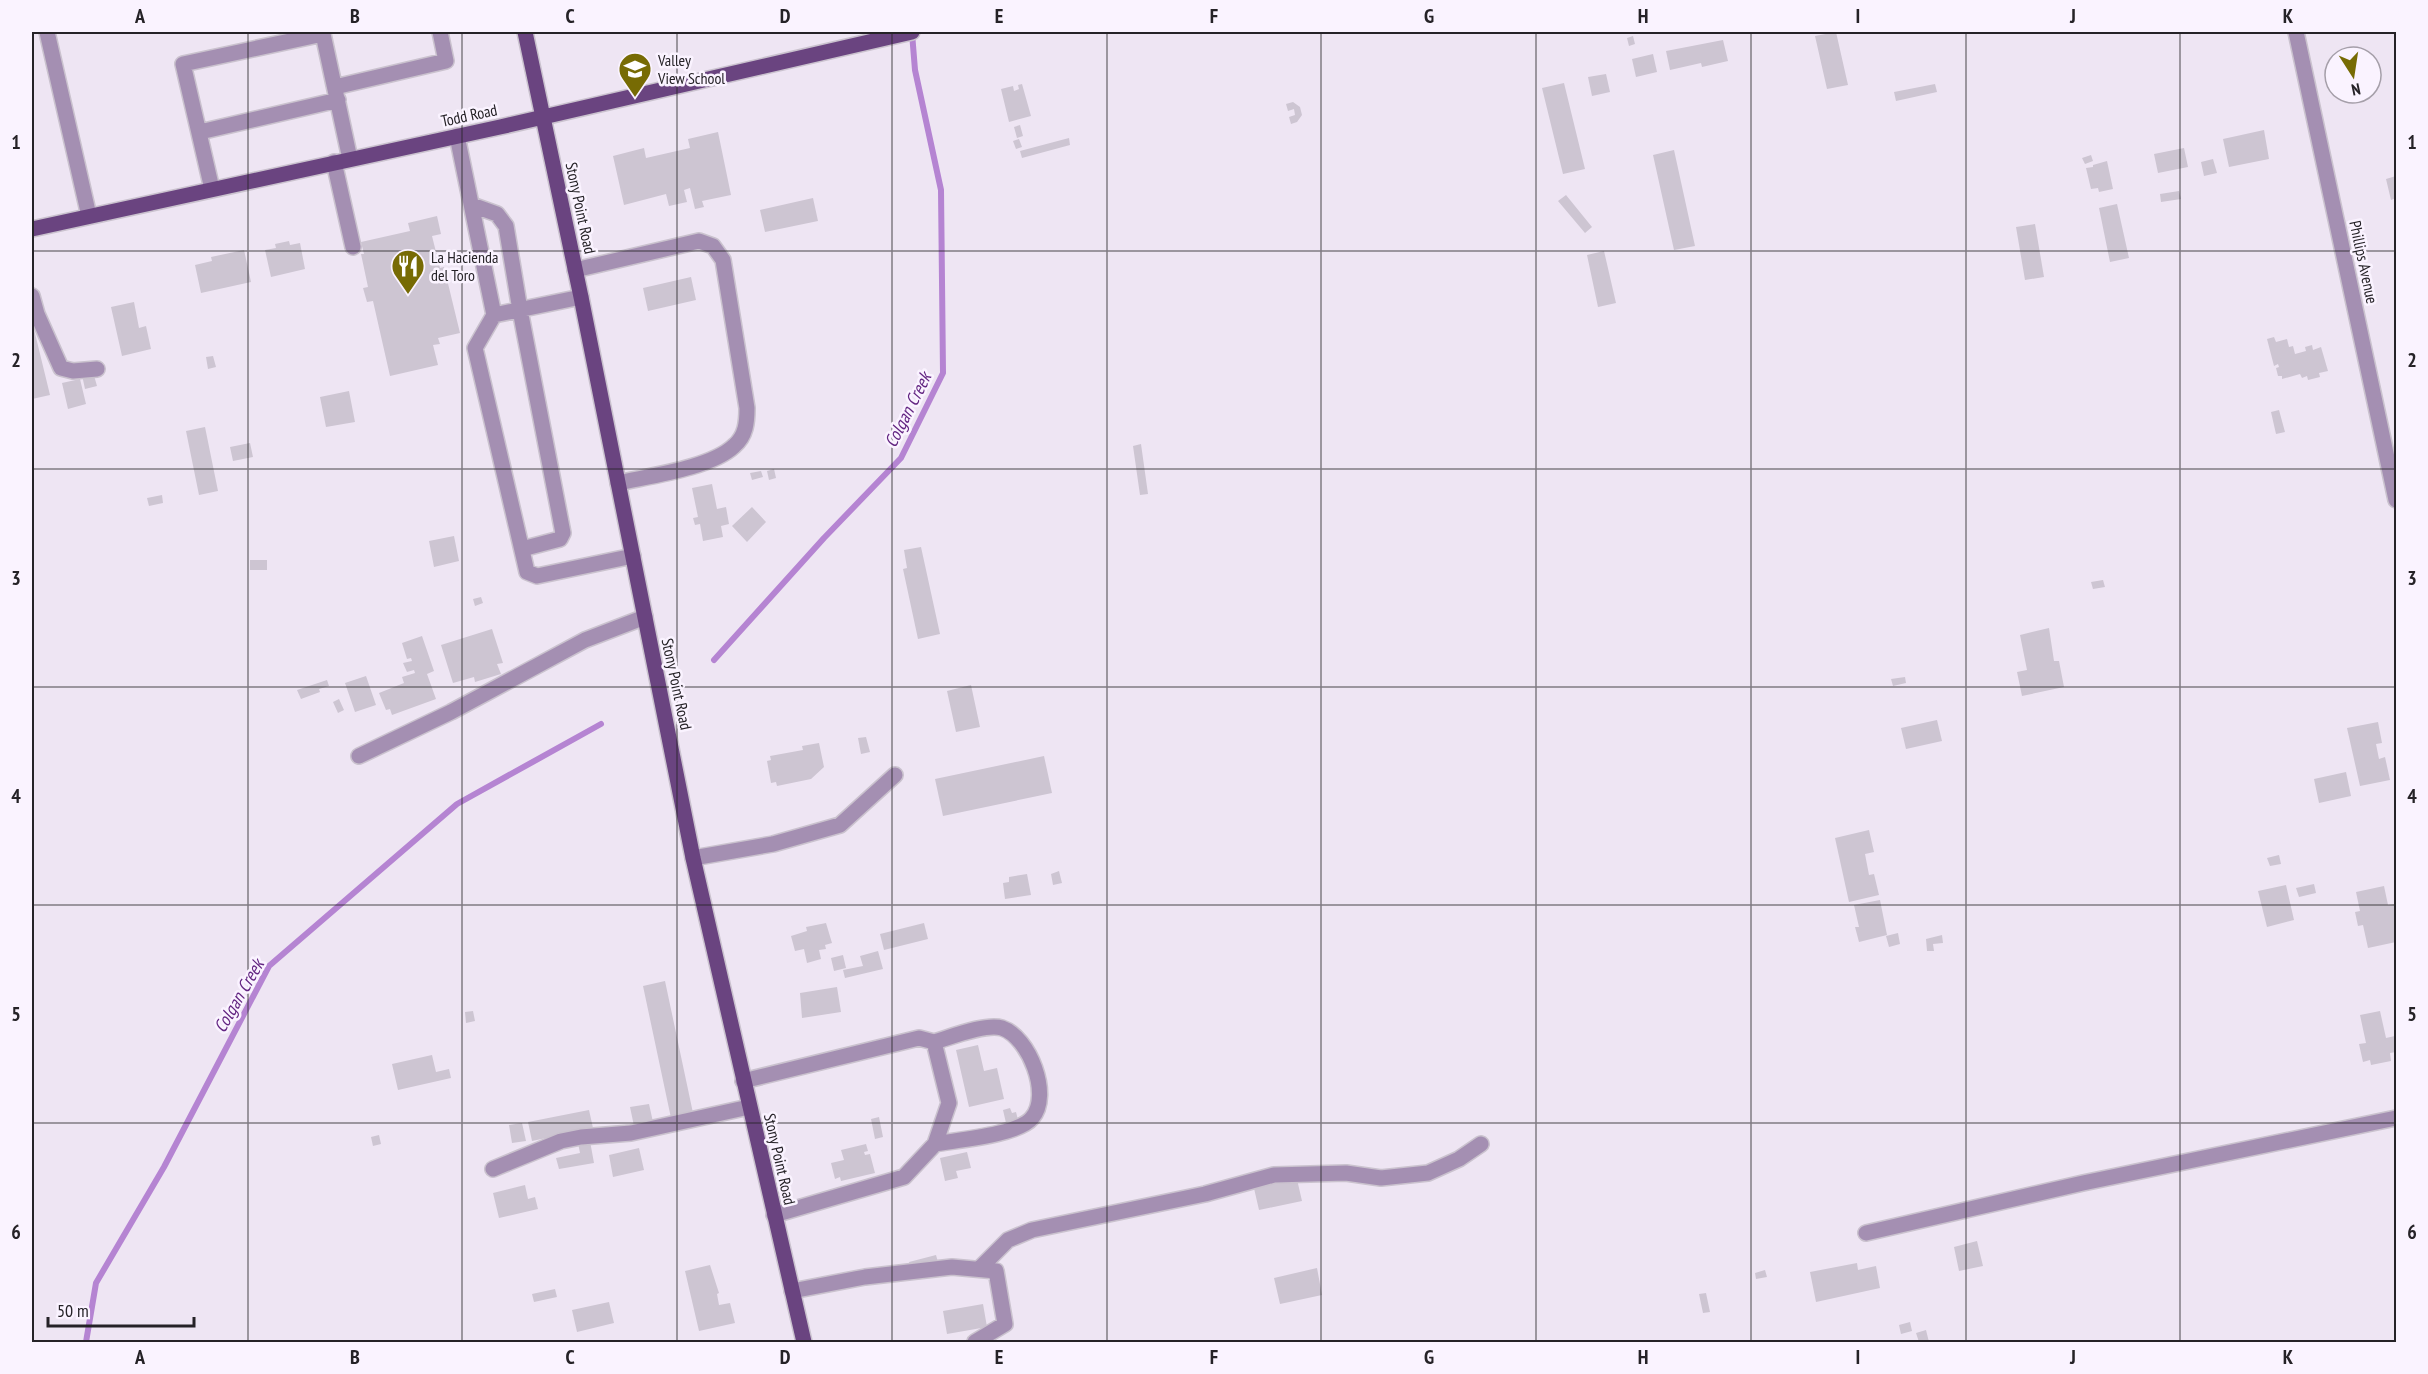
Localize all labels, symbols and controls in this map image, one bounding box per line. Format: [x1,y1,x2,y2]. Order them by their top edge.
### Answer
text: A [134,3,146,29]
text: B [350,3,360,29]
text: C [565,3,575,29]
text: D [780,3,791,29]
text: E [995,3,1003,29]
text: F [1210,3,1218,29]
text: G [1424,3,1434,29]
text: H [1638,3,1648,29]
text: I [1856,3,1860,29]
text: J [2069,3,2076,29]
text: K [2283,3,2294,29]
north arrow [2323,45,2383,105]
place label: Valley View School [657,50,725,88]
school or university icon: Valley View School [617,51,653,98]
text: N [2350,79,2362,100]
street label: Todd Road [439,99,499,131]
text: 1 [11,129,21,155]
text: 1 [2407,129,2417,155]
street label: Stony Point Road [562,160,600,256]
street label: Phillips Avenue [2345,219,2383,305]
place label: La Hacienda del Toro [431,247,498,285]
restaurant icon: La Hacienda del Toro [390,248,426,295]
text: 2 [11,347,21,373]
text: 2 [2407,347,2417,373]
water label: Colgan Creek [879,367,937,451]
text: 3 [11,565,21,591]
text: 3 [2407,565,2417,591]
street label: Stony Point Road [658,636,696,732]
text: 4 [11,783,21,809]
text: 4 [2407,783,2417,809]
water label: Colgan Creek [208,953,270,1037]
text: 5 [11,1001,21,1027]
text: 5 [2407,1001,2417,1027]
street label: Stony Point Road [760,1111,800,1207]
text: 6 [11,1219,21,1245]
text: 6 [2407,1219,2417,1245]
scale bar [48,1290,194,1328]
text: 50 m [57,1299,89,1322]
text: A [134,1344,146,1370]
text: B [350,1344,360,1370]
text: C [565,1344,575,1370]
text: D [780,1344,791,1370]
text: E [995,1344,1003,1370]
text: F [1210,1344,1218,1370]
text: G [1424,1344,1434,1370]
text: H [1638,1344,1648,1370]
text: I [1856,1344,1860,1370]
text: J [2069,1344,2076,1370]
text: K [2283,1344,2294,1370]

